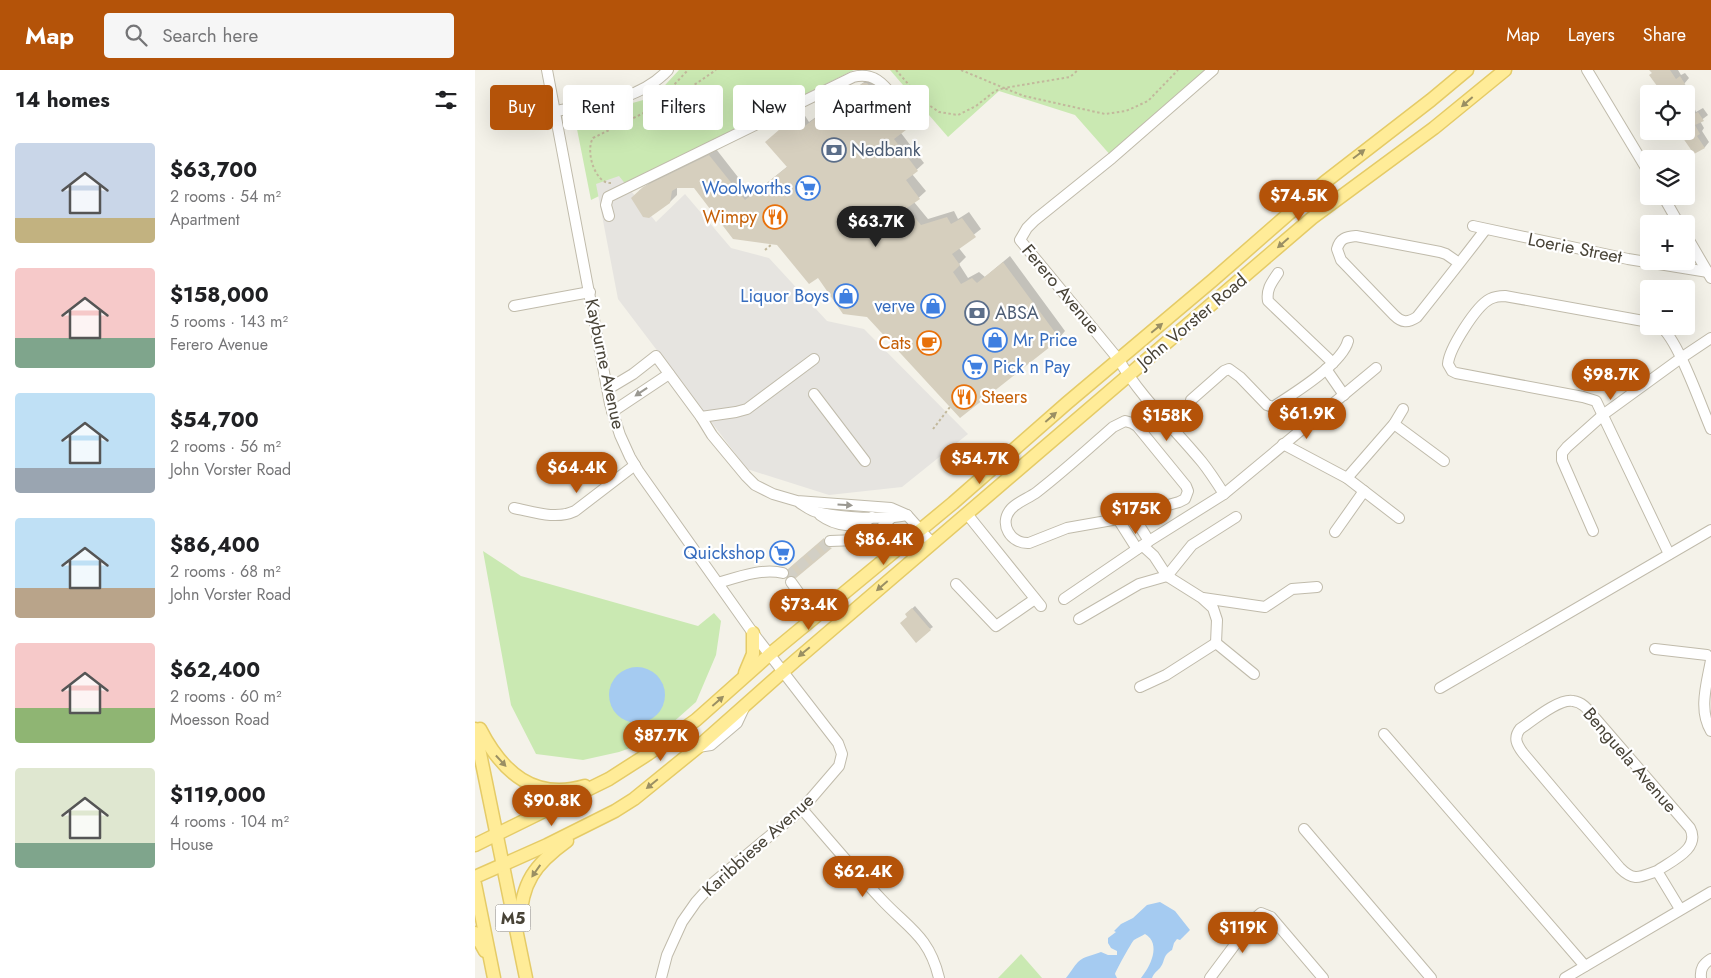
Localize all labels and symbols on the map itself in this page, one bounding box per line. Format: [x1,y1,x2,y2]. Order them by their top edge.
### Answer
one-way arrow [1461,96,1474,107]
bank icon: Nedbank [821,137,847,163]
place label: Nedbank [851,137,921,163]
one-way arrow [1352,149,1366,159]
place label: Woolworths [702,175,791,201]
supermarket icon: Woolworths [795,175,821,201]
pin: $74.5K [1258,180,1340,222]
place label: Wimpy [703,204,757,230]
restaurant icon: Wimpy [762,204,788,230]
pin: $63.7K [835,206,917,248]
street label: Loerie Street [1526,226,1625,270]
street label: Ferero Avenue [1016,238,1106,340]
one-way arrow [1277,238,1290,249]
street label: John Vorster Road [1130,267,1253,376]
place label: Liquor Boys [740,283,829,309]
shop icon: Liquor Boys [833,283,859,309]
place label: verve [874,293,915,319]
shop icon: verve [920,293,946,319]
street label: Kayburne Avenue [578,296,632,432]
bank icon: ABSA [964,300,990,326]
place label: ABSA [995,300,1039,326]
one-way arrow [1150,323,1163,334]
shop icon: Mr Price [982,327,1008,353]
place label: Mr Price [1013,327,1077,353]
place label: Cats [878,330,911,356]
cafe icon: Cats [916,330,942,356]
supermarket icon: Pick n Pay [962,354,988,380]
place label: Pick n Pay [993,354,1070,380]
pin: $98.7K [1570,358,1652,401]
restaurant icon: Steers [951,384,977,410]
place label: Steers [981,384,1027,410]
one-way arrow [634,388,647,397]
pin: $61.9K [1266,398,1348,440]
pin: $158K [1132,400,1202,442]
one-way arrow [1045,412,1057,423]
pin: $54.7K [939,442,1021,485]
pin: $64.4K [536,452,618,494]
pin: $175K [1101,492,1171,535]
one-way arrow [838,501,854,509]
pin: $86.4K [843,524,925,566]
place label: Quickshop [683,540,765,566]
supermarket icon: Quickshop [769,540,795,566]
one-way arrow [877,580,889,592]
pin: $73.4K [768,588,850,631]
one-way arrow [798,647,811,658]
one-way arrow [712,695,724,707]
street label: Benguela Avenue [1577,702,1683,818]
pin: $87.7K [620,720,702,762]
one-way arrow [495,755,507,767]
one-way arrow [646,778,659,789]
pin: $90.8K [511,784,593,827]
street label: Karibbiese Avenue [696,788,820,902]
pin: $62.4K [822,856,904,898]
one-way arrow [531,864,541,877]
road number: M5 [495,904,531,931]
pin: $119K [1208,912,1278,954]

